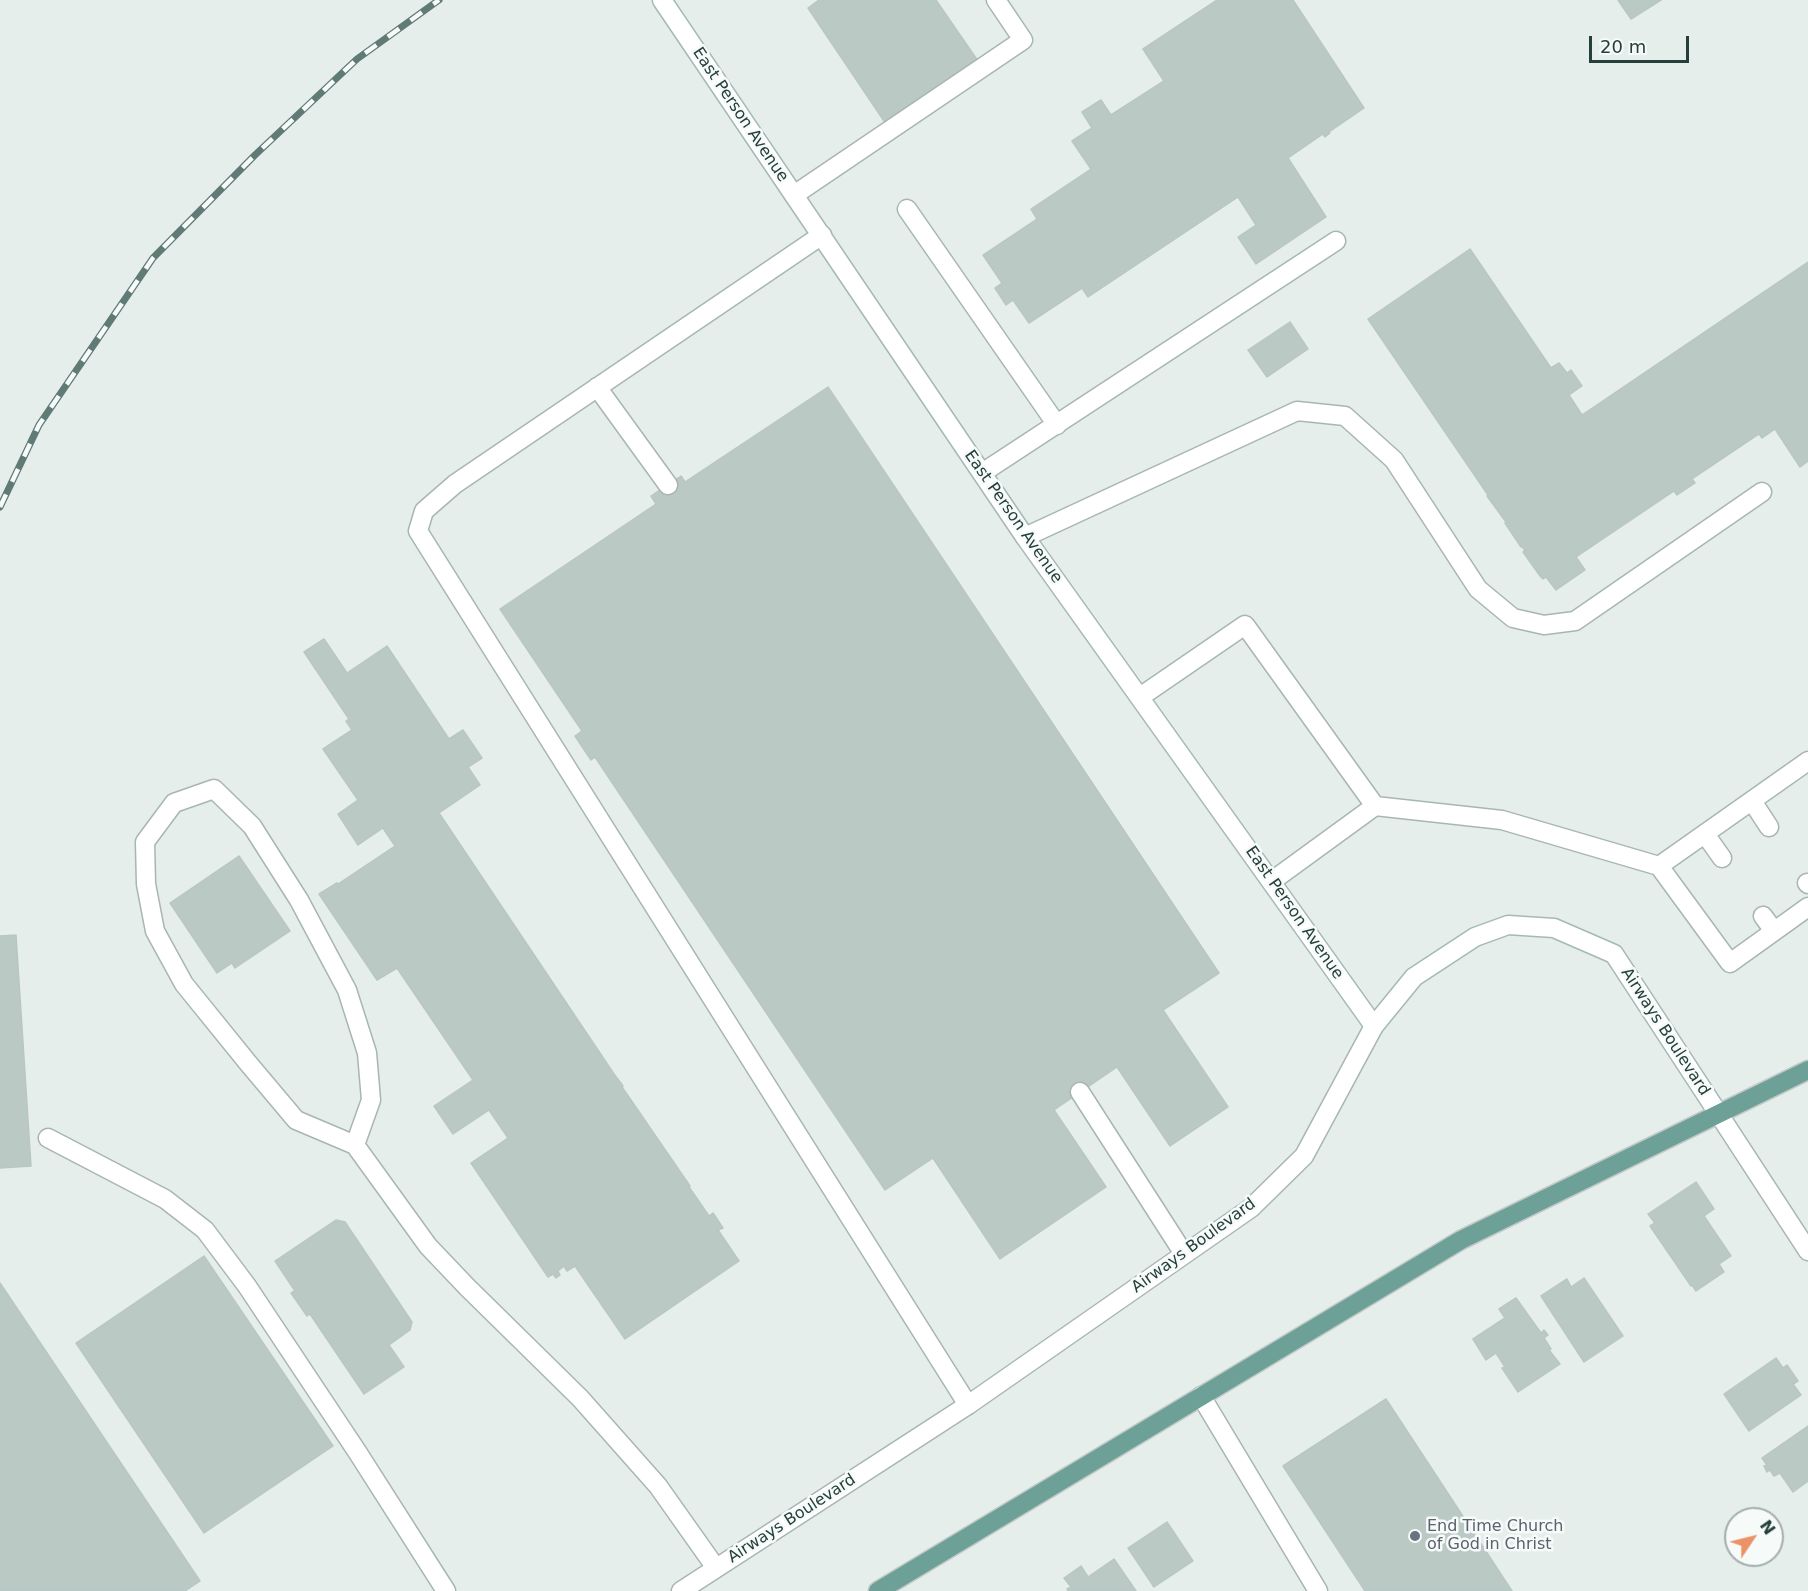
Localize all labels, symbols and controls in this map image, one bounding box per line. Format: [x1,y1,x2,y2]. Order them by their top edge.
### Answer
scale bar [1592,24,1692,62]
text: 20 m [1600,36,1646,57]
street label: East Person Avenue [688,44,792,186]
street label: East Person Avenue [960,447,1066,587]
street label: East Person Avenue [1241,843,1347,983]
street label: Airways Boulevard [1616,964,1714,1100]
street label: Airways Boulevard [1128,1195,1260,1297]
street label: Airways Boulevard [724,1470,860,1568]
north arrow [1724,1507,1784,1567]
place label: End Time Church of God in Christ [1427,1517,1563,1555]
text: N [1756,1517,1779,1538]
marker: End Time Church of God in Christ [1408,1529,1422,1543]

